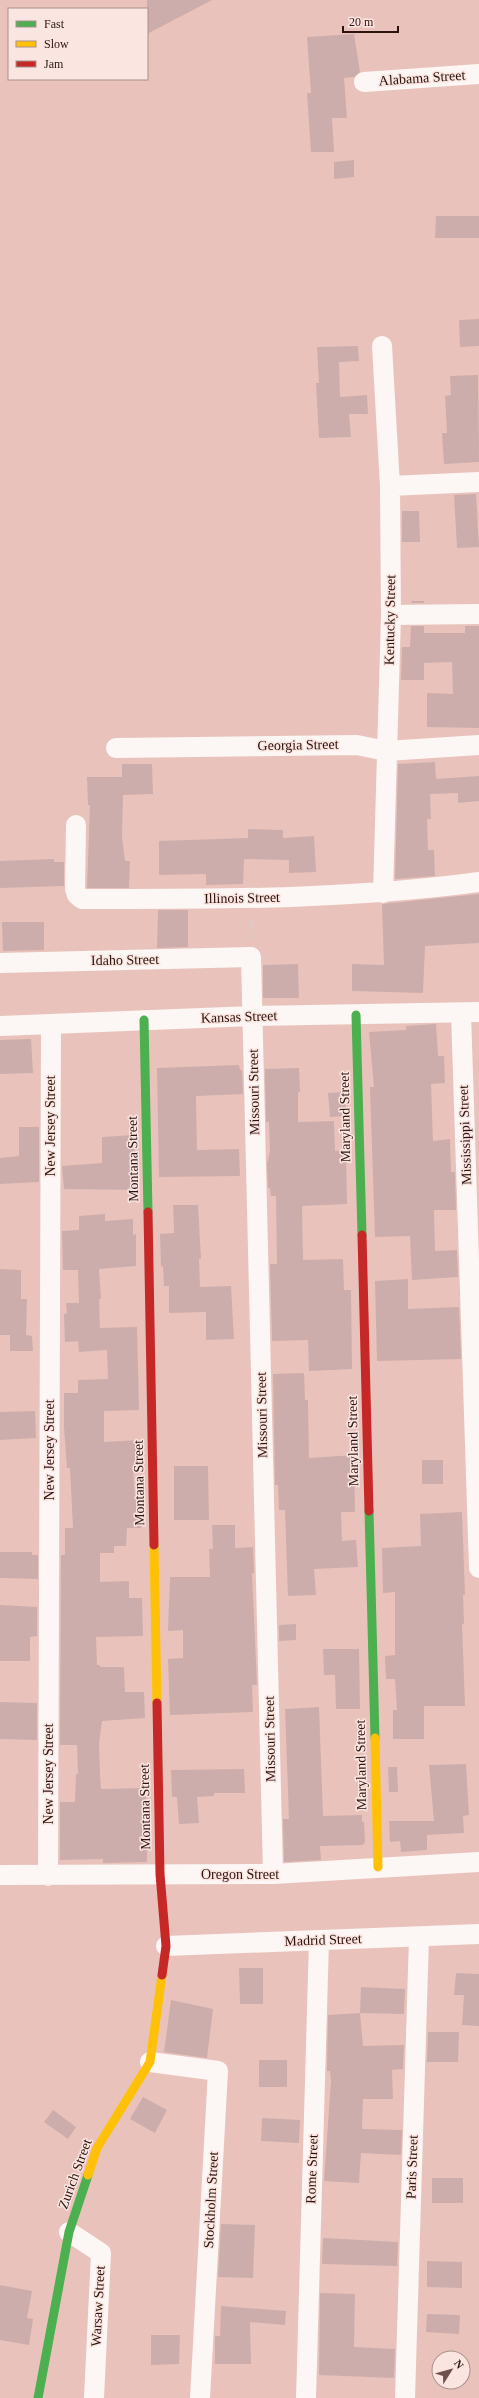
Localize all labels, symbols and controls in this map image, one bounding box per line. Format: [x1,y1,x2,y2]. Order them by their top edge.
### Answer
legend [8,8,148,80]
scale bar [343,8,398,34]
text: 20 m [349,15,374,29]
text: Fast [44,17,65,31]
text: Slow [44,37,69,51]
text: Jam [44,57,64,71]
street label: Alabama Street [378,67,466,89]
street label: Kentucky Street [382,574,398,665]
street label: Georgia Street [257,737,339,753]
street label: Illinois Street [204,890,280,906]
street label: Idaho Street [91,952,159,968]
street label: Kansas Street [200,1008,278,1026]
street label: Missouri Street [246,1049,262,1135]
street label: Maryland Street [337,1071,353,1162]
street label: New Jersey Street [43,1075,58,1177]
street label: Mississippi Street [456,1085,474,1185]
street label: Montana Street [125,1116,141,1202]
street label: Missouri Street [254,1372,270,1458]
street label: Maryland Street [345,1395,361,1486]
street label: New Jersey Street [42,1399,57,1501]
street label: Montana Street [131,1440,147,1526]
street label: Missouri Street [262,1696,278,1782]
street label: Maryland Street [353,1719,369,1810]
street label: New Jersey Street [41,1723,56,1825]
street label: Montana Street [137,1764,153,1850]
street label: Oregon Street [201,1867,279,1882]
street label: Madrid Street [284,1931,362,1949]
street label: Rome Street [303,2134,321,2204]
street label: Paris Street [403,2135,421,2199]
street label: Zurich Street [55,2137,95,2211]
street label: Stockholm Street [201,2151,221,2249]
street label: Warsaw Street [88,2265,108,2347]
north arrow [431,2350,471,2390]
text: N [452,2357,466,2371]

